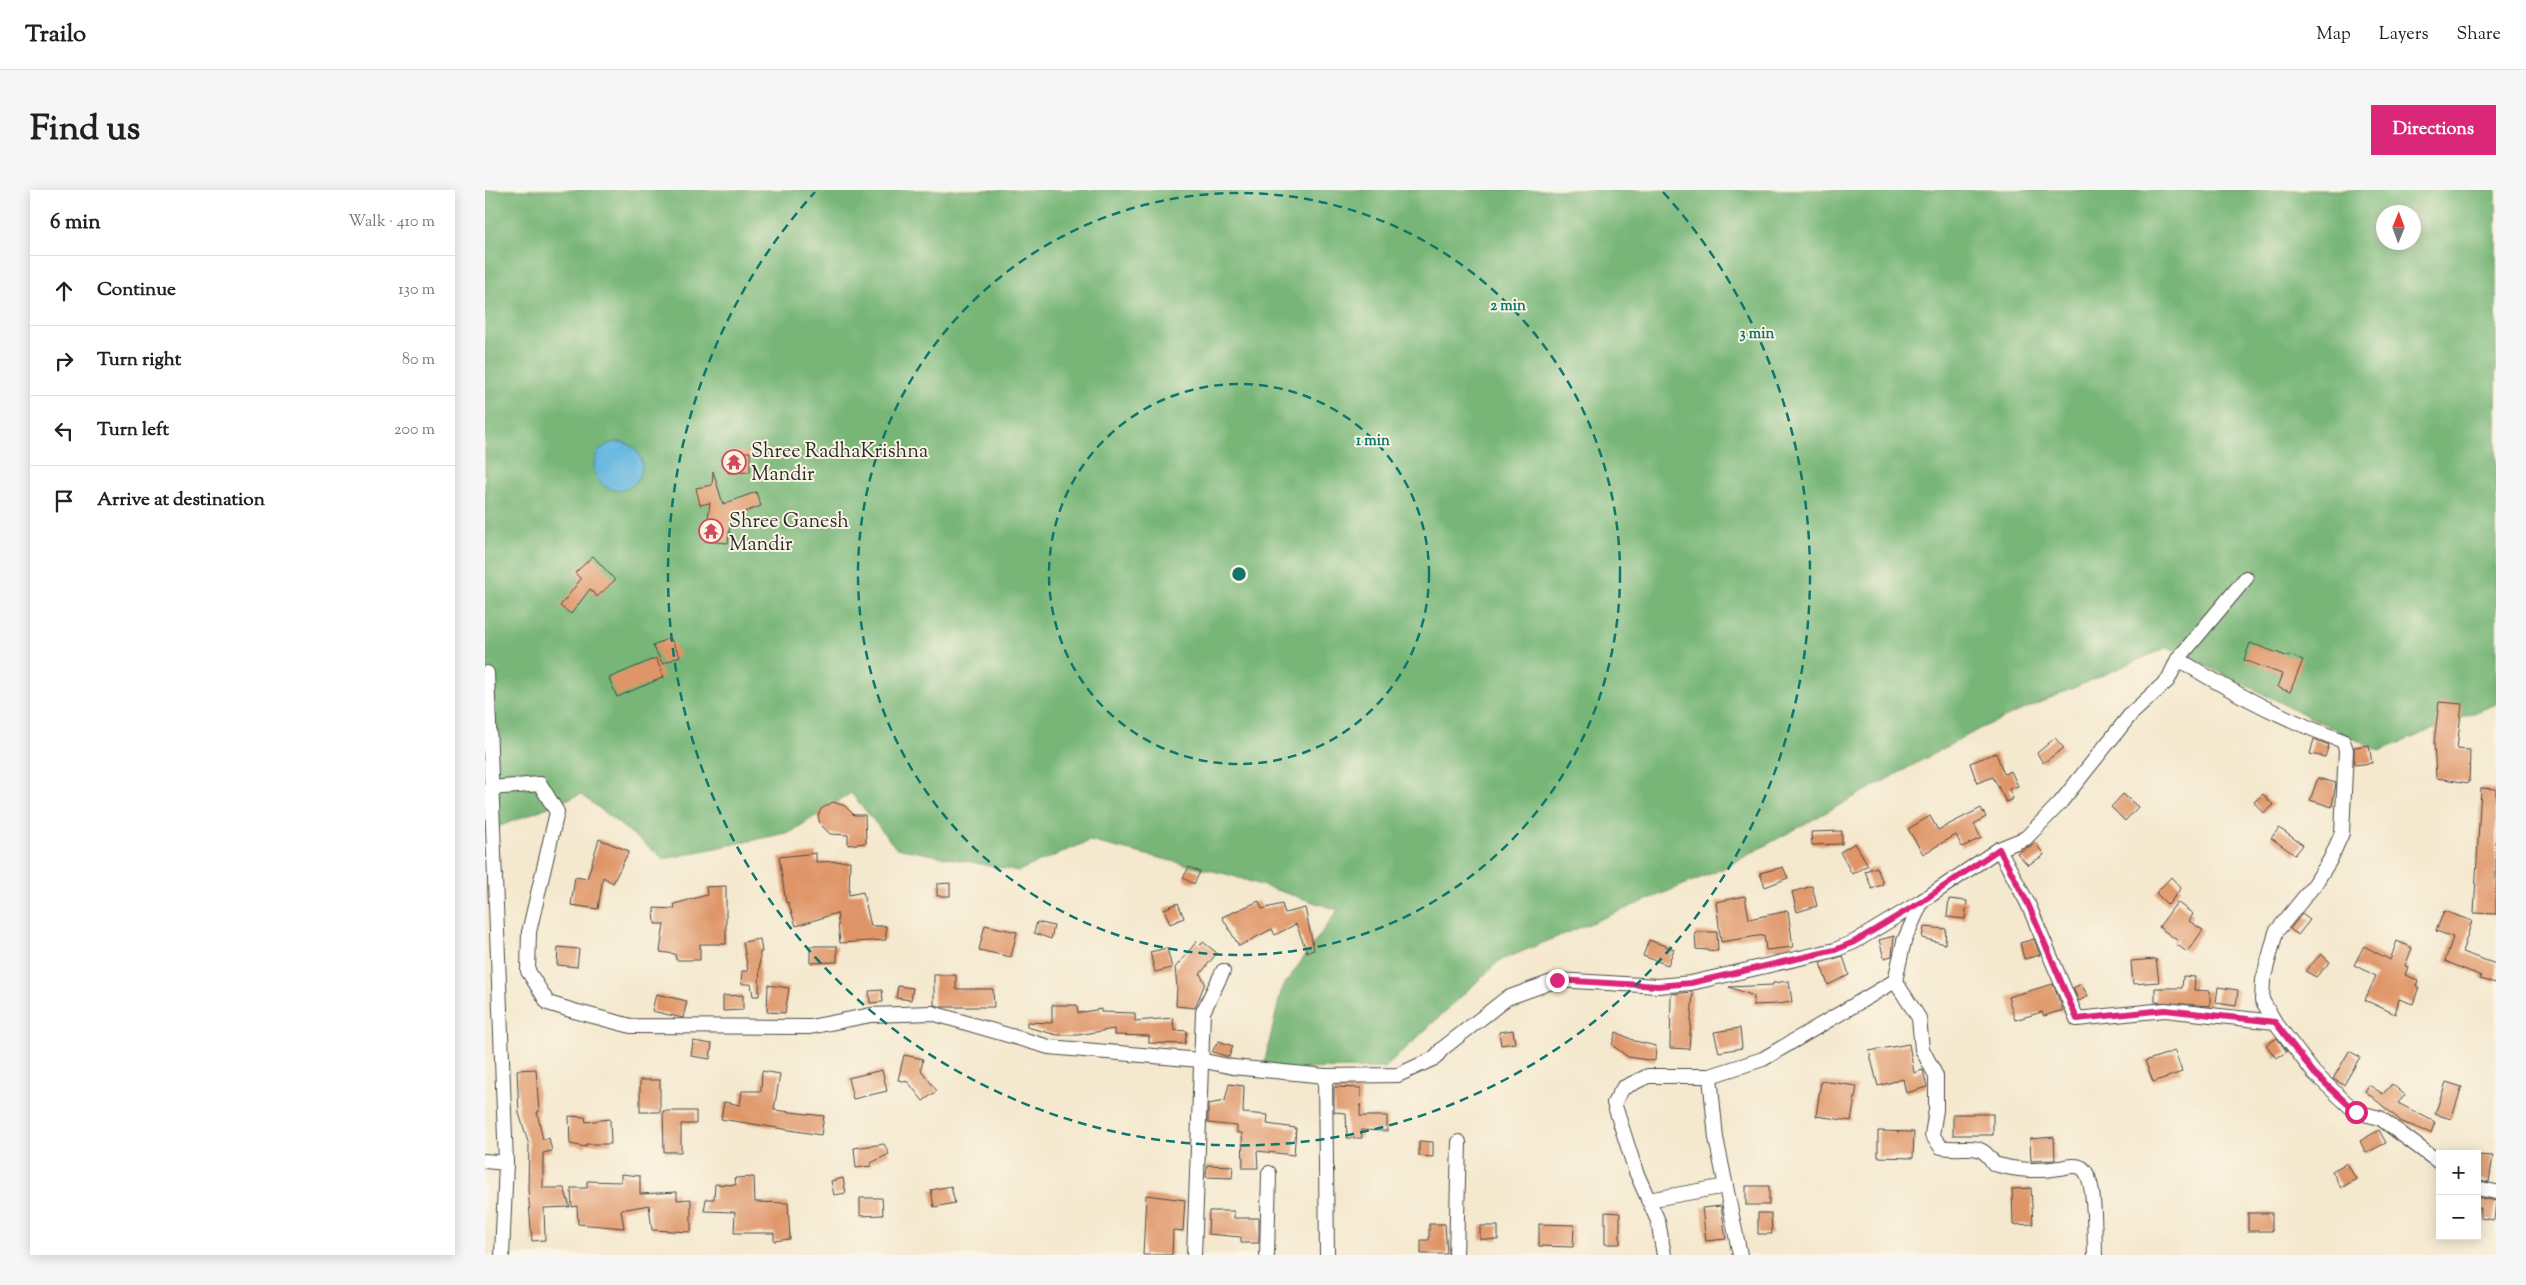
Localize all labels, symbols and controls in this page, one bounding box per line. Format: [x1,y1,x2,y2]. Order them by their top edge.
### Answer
text: Trailo [25,18,86,52]
text: Map [2316,22,2351,48]
text: Layers [2379,22,2429,48]
text: Share [2457,22,2501,48]
text: Find us [30,105,140,156]
button: Directions [2371,105,2496,155]
north arrow [2376,205,2421,250]
text: 6 min [50,208,101,238]
text: Walk · 410 m [348,211,435,234]
icon: ahead [50,277,78,305]
text: Continue [97,277,176,304]
text: 130 m [398,279,435,302]
text: 2 min [1490,296,1526,317]
text: 3 min [1740,324,1775,345]
icon: right [50,347,78,375]
text: Turn right [97,347,181,374]
text: 80 m [402,349,435,372]
icon: left [50,417,78,445]
text: Turn left [97,417,169,444]
text: 200 m [394,419,435,442]
text: 1 min [1356,431,1390,452]
place label: Shree RadhaKrishna Mandir [751,438,928,490]
temple icon: Shree RadhaKrishna Mandir [721,449,747,475]
icon: arrive [50,487,78,515]
text: Arrive at destination [97,487,265,514]
place label: Shree Ganesh Mandir [729,508,849,560]
temple icon: Shree Ganesh Mandir [698,518,724,544]
centre of rings [1230,565,1248,583]
route end [1546,969,1569,992]
route start [2345,1101,2368,1124]
map controls [2436,1150,2481,1240]
button: + [2436,1150,2481,1195]
button: − [2436,1195,2481,1240]

